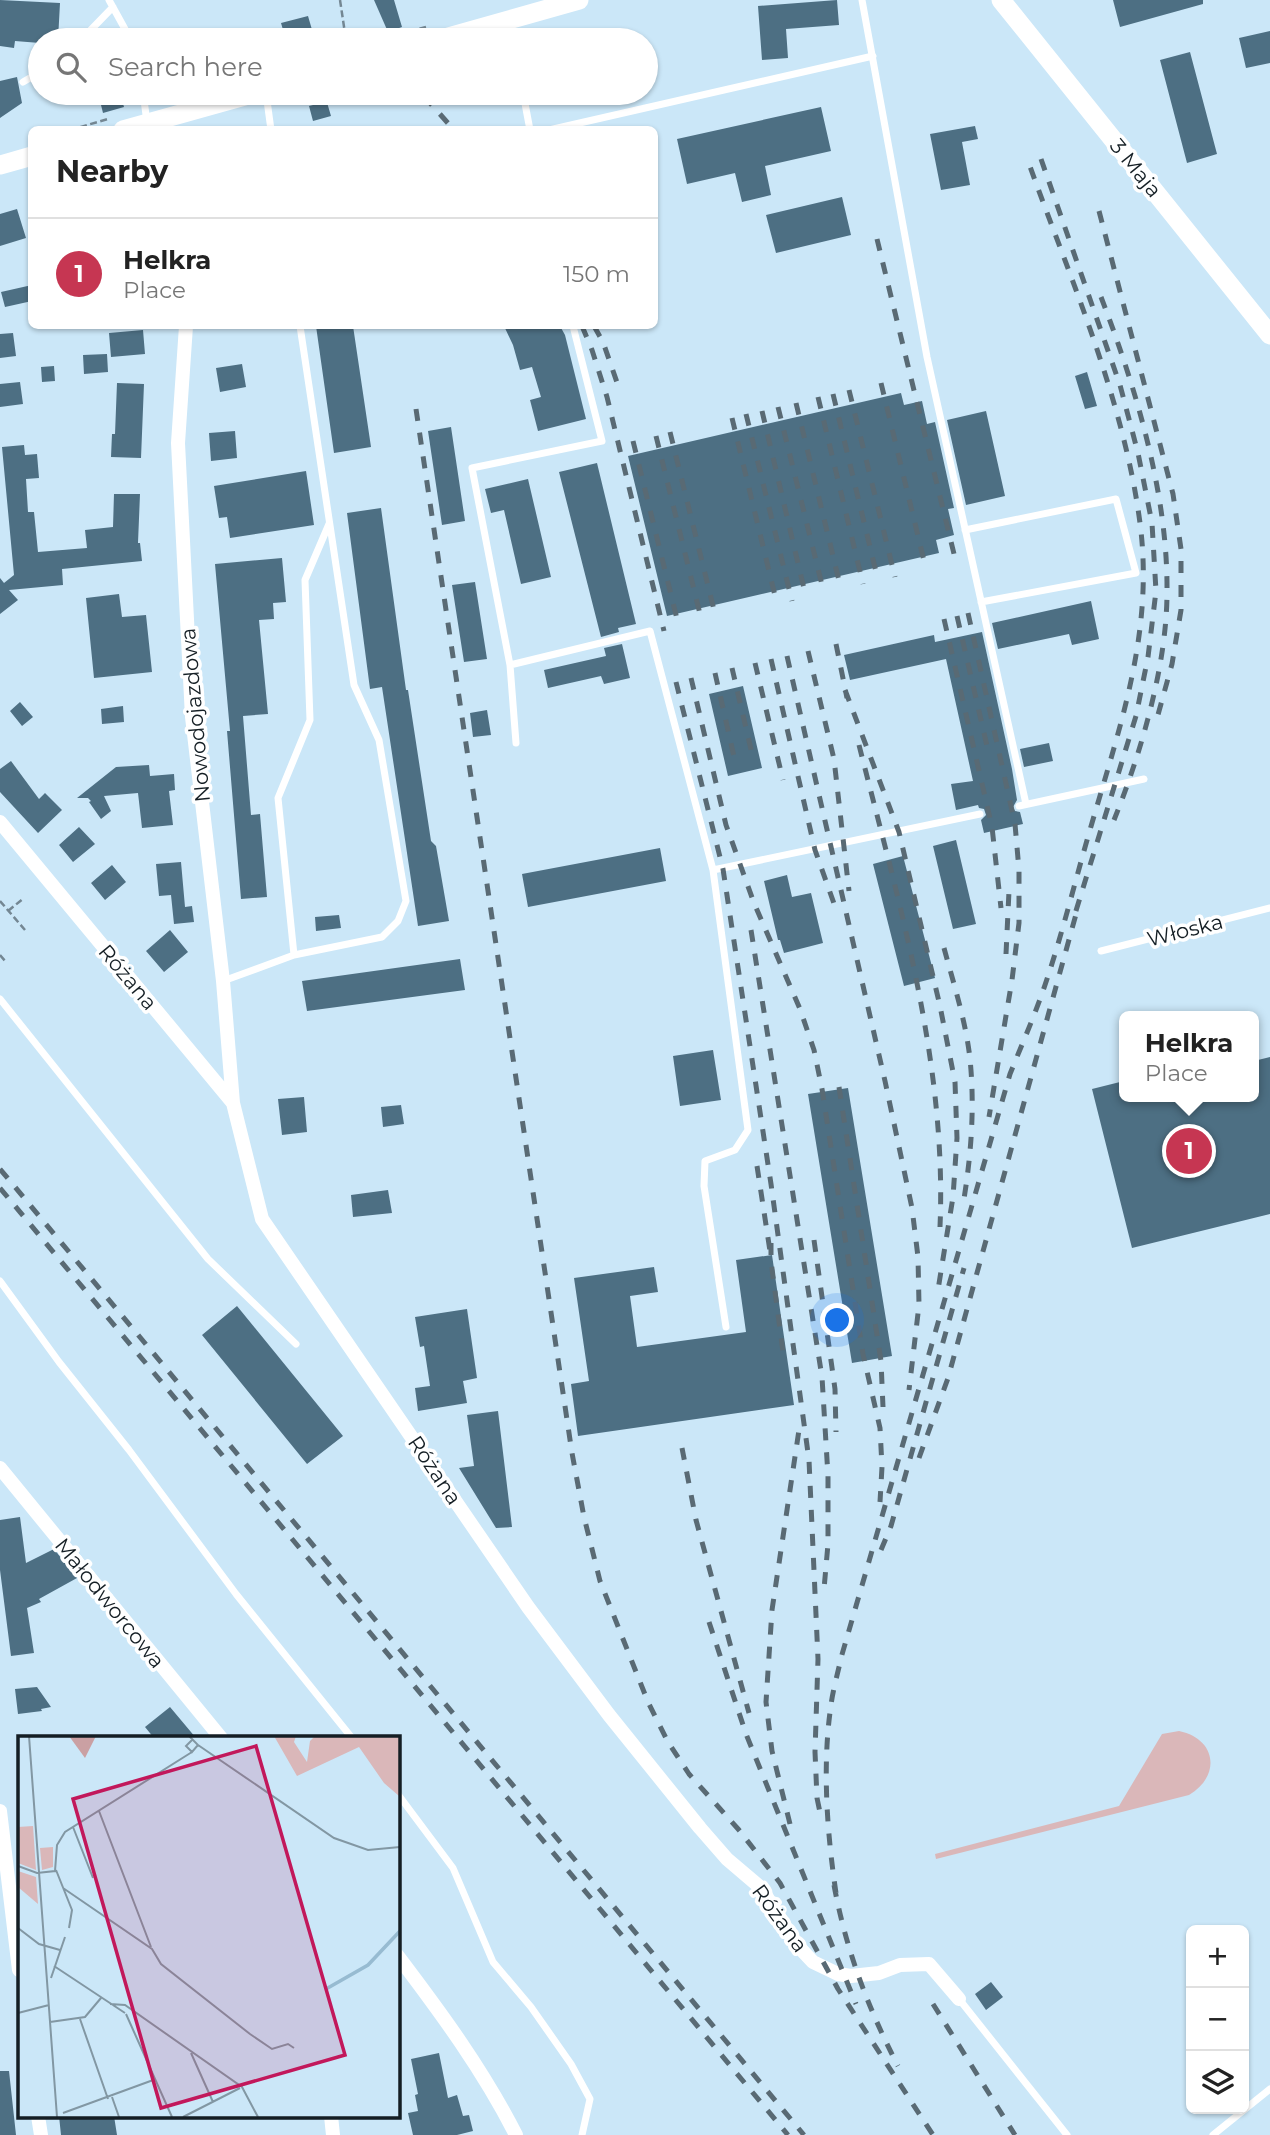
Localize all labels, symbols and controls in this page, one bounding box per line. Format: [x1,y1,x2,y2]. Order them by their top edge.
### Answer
search box [28,28,658,105]
icon: search [52,48,90,86]
text: Search here [108,51,263,83]
street label: 3 Maja [1105,134,1167,202]
text: Nearby [56,153,168,190]
text: Helkra [123,244,211,276]
text: 1 [74,260,84,288]
text: 150 m [563,260,630,288]
text: Place [123,276,186,304]
street label: Nowodojazdowa [175,627,215,803]
street label: Włoska [1144,909,1226,951]
street label: Różana [93,939,163,1015]
popup [1119,1011,1259,1102]
text: Helkra [1145,1027,1233,1059]
text: Place [1145,1059,1208,1087]
pin: 1 [1166,1125,1212,1177]
your location [820,1303,854,1337]
street label: Różana [403,1431,467,1509]
street label: Małodworcowa [50,1533,170,1673]
inset map [18,1736,399,2118]
street label: Różana [747,1879,813,1957]
map controls [1186,1925,1249,2114]
button: + [1186,1925,1249,1988]
button: − [1186,1988,1249,2051]
button: layers [1186,2051,1249,2114]

